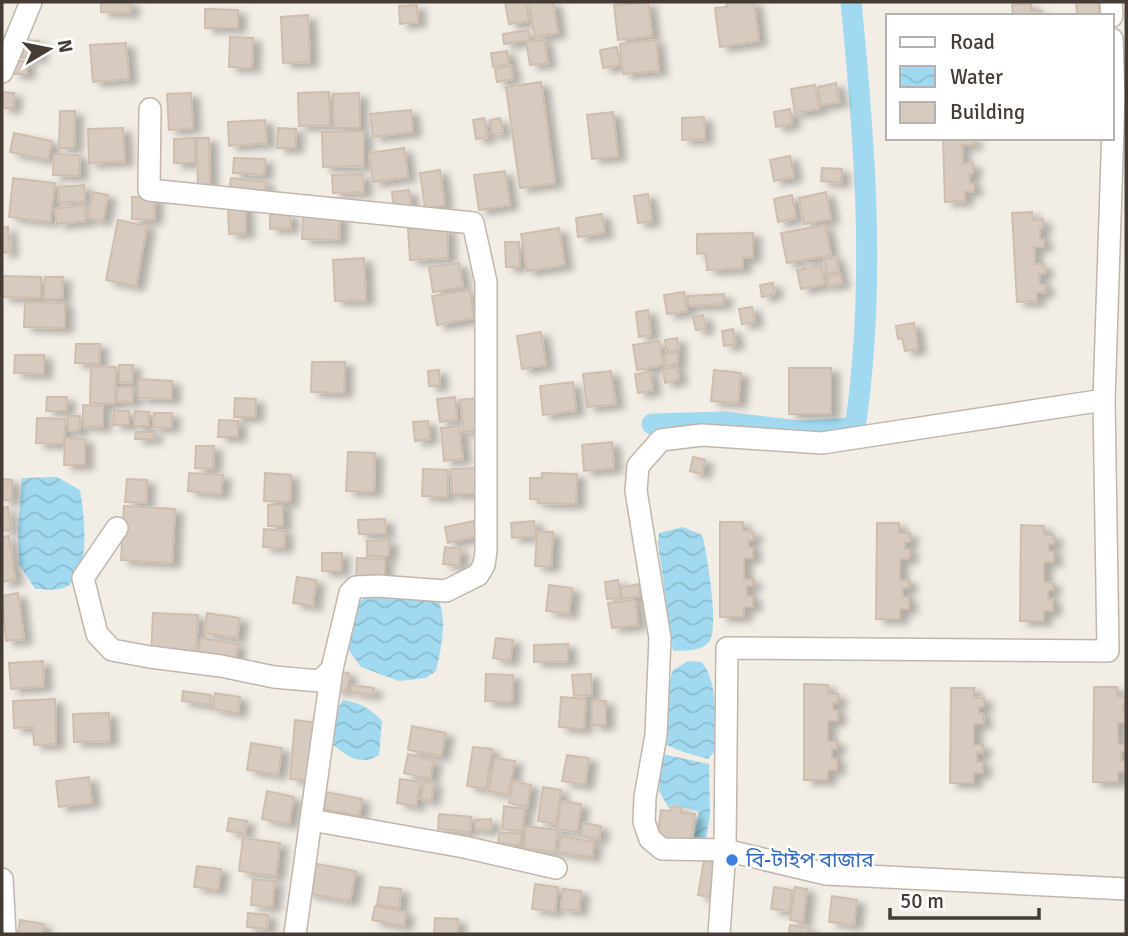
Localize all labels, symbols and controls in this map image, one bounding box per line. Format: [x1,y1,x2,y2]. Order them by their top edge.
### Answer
north arrow [14,14,84,84]
legend [886,14,1114,140]
text: Road [950,29,995,55]
text: N [52,38,78,55]
text: Water [950,64,1003,90]
text: Building [950,99,1025,125]
place label: বি-টাইপ বাজার [745,847,874,873]
marker: বি-টাইপ বাজার [724,852,740,868]
scale bar [890,876,1039,920]
text: 50 m [900,888,944,914]

